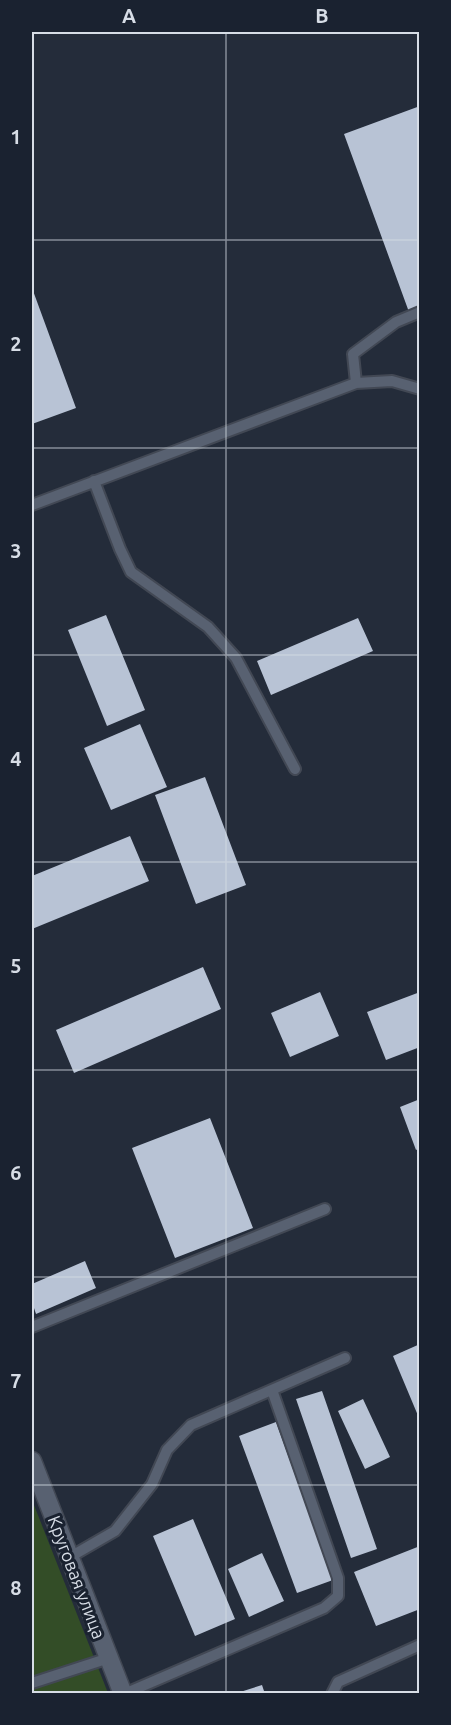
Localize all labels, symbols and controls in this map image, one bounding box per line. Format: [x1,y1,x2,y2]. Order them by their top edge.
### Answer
text: A [122,4,136,27]
text: B [315,4,329,27]
text: 1 [10,125,22,148]
text: 2 [10,332,22,355]
text: 3 [10,539,22,562]
text: 4 [10,747,22,770]
text: 5 [10,954,22,977]
text: 6 [10,1161,22,1184]
text: 7 [10,1369,22,1392]
street label: Круговая улица [44,1513,110,1641]
text: 8 [10,1576,22,1599]

